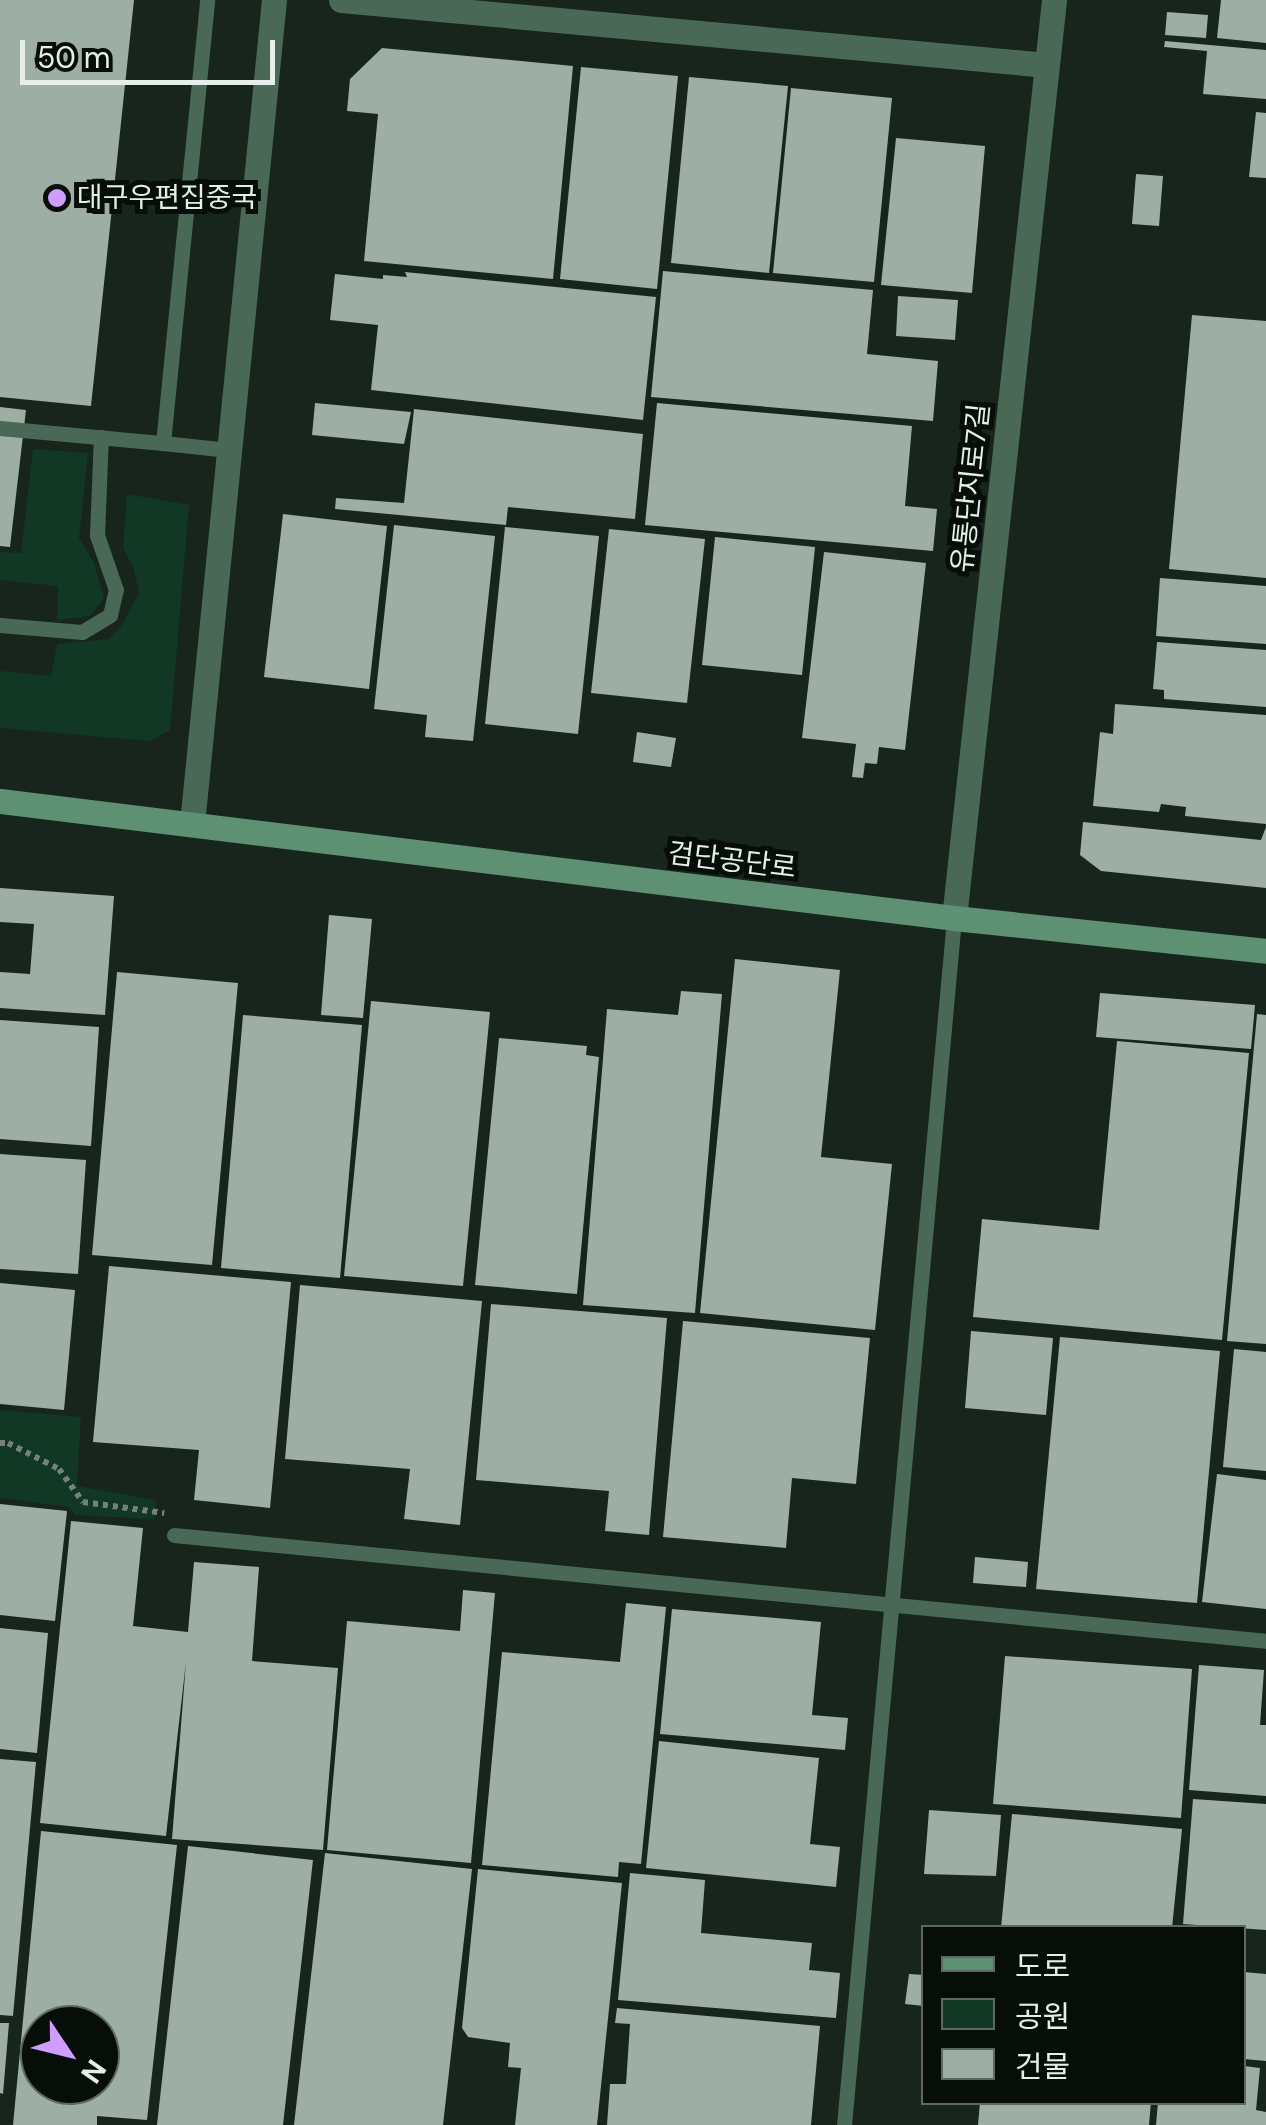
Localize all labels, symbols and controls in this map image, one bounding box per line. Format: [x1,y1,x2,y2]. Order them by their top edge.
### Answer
scale bar [25,20,280,82]
text: 50 m [37,38,111,77]
place label: 대구우편집중국 [77,181,257,215]
marker: 대구우편집중국 [46,187,68,209]
street label: 유통단지로7길 [945,402,997,574]
street label: 검단공단로 [666,836,798,886]
legend [921,1925,1246,2105]
text: 도로 [1015,1947,1070,1986]
text: 공원 [1015,1997,1070,2036]
north arrow [20,2005,120,2105]
text: 건물 [1015,2047,1070,2086]
text: N [72,2052,114,2090]

